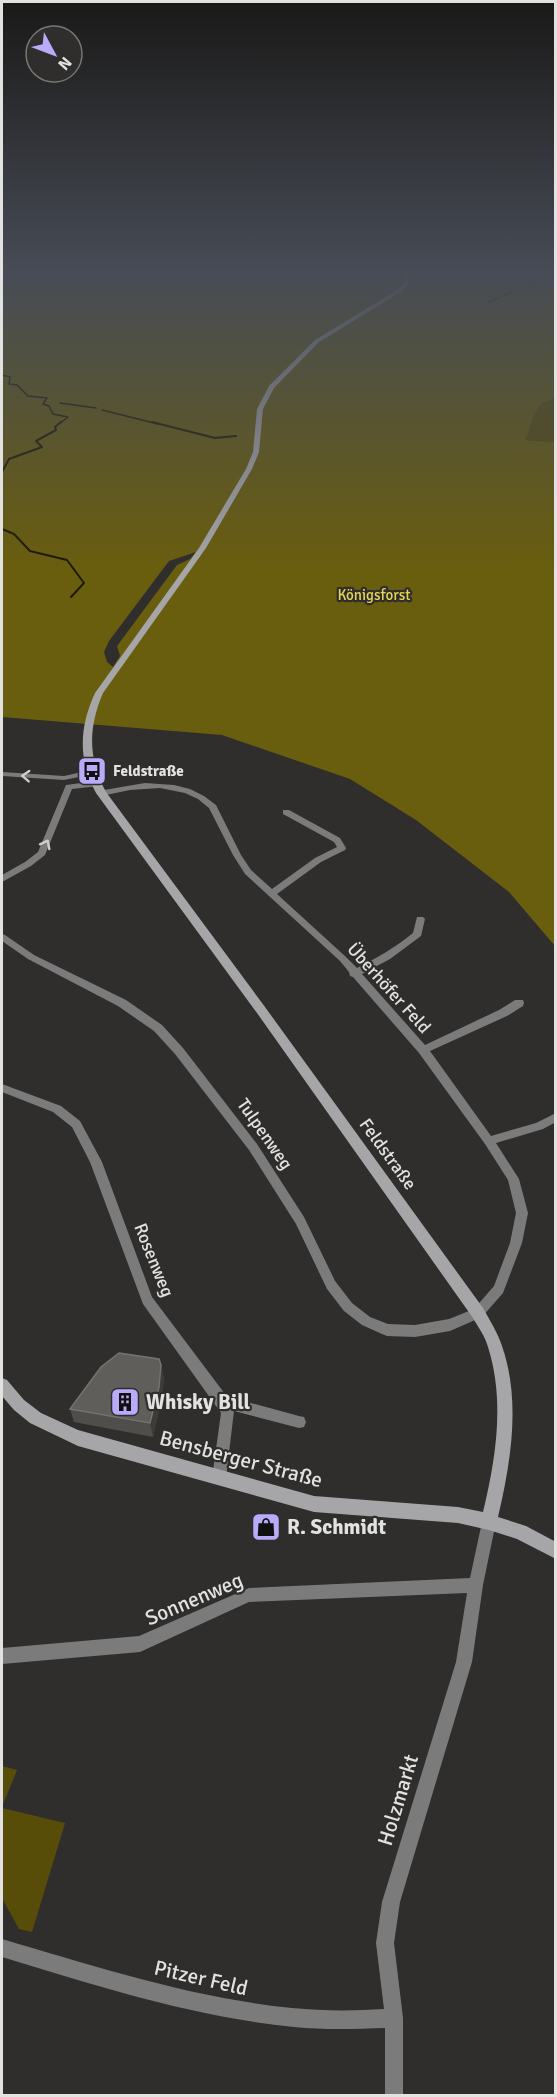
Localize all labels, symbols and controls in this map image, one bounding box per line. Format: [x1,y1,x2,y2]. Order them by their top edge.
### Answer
north arrow [24,24,84,84]
text: N [53,52,76,74]
park label: Königsforst [337,586,411,604]
bus stop icon: Feldstraße [76,755,108,787]
place label: Feldstraße [113,762,184,780]
one-way arrow [21,769,30,782]
one-way arrow [39,839,51,850]
street label: Überhöfer Feld [343,938,435,1038]
street label: Tulpenweg [233,1094,297,1174]
street label: Feldstraße [355,1114,421,1194]
street label: Rosenweg [129,1220,179,1300]
building icon: Whisky Bill [109,1386,141,1418]
place label: Whisky Bill [146,1389,251,1415]
street label: Bensberger Straße [157,1425,325,1493]
shop icon: R. Schmidt [250,1511,282,1543]
place label: R. Schmidt [287,1514,386,1540]
street label: Sonnenweg [141,1567,247,1631]
street label: Holzmarkt [372,1751,424,1849]
street label: Pitzer Feld [152,1955,250,2001]

